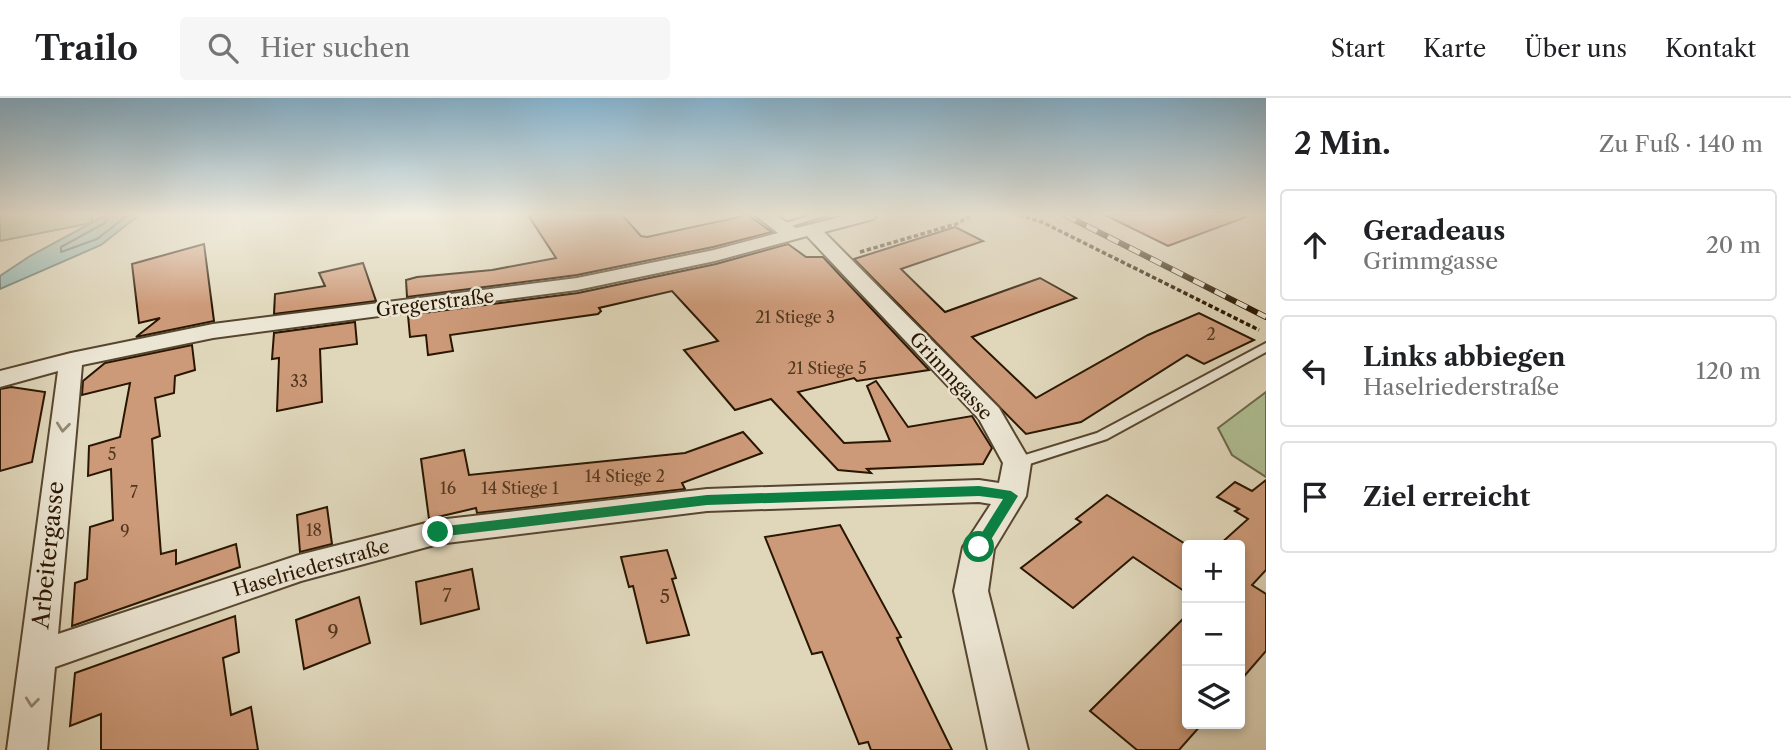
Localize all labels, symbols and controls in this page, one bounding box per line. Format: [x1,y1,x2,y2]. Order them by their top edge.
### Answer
search box [180,17,670,80]
text: Trailo [35,28,138,69]
icon: search [204,29,242,67]
text: Hier suchen [260,32,410,64]
text: Start [1331,34,1385,63]
text: Karte [1423,34,1486,63]
text: Über uns [1524,34,1627,63]
text: Kontakt [1665,34,1756,63]
text: 2 Min. [1294,125,1391,162]
text: Zu Fuß · 140 m [1599,130,1763,158]
text: Geradeaus [1363,215,1505,247]
icon: ahead [1296,226,1334,264]
text: 20 m [1706,231,1761,259]
text: Grimmgasse [1363,247,1498,275]
street label: Gregerstraße [375,284,495,322]
house number: 21 Stiege 3 [755,307,835,327]
house number: 2 [1206,324,1216,344]
street label: Grimmgasse [905,327,997,425]
text: Links abbiegen [1363,341,1566,373]
icon: left [1296,352,1334,390]
text: 120 m [1696,357,1761,385]
house number: 21 Stiege 5 [787,358,867,378]
house number: 33 [290,371,308,391]
text: Haselriederstraße [1363,373,1559,401]
one-way arrow [55,422,70,433]
house number: 5 [108,444,116,464]
house number: 14 Stiege 2 [585,466,665,486]
house number: 16 [440,478,456,498]
house number: 14 Stiege 1 [481,478,559,498]
icon: arrive [1296,478,1334,516]
street label: Arbeitergasse [26,480,70,631]
text: Ziel erreicht [1363,481,1530,513]
house number: 7 [130,482,138,502]
route end [422,516,453,547]
house number: 18 [306,520,322,540]
house number: 9 [120,521,130,541]
route start [963,531,994,562]
street label: Haselriederstraße [230,535,392,601]
map controls [1182,540,1245,729]
button: + [1182,540,1245,603]
house number: 7 [442,584,452,607]
house number: 5 [660,585,670,608]
button: − [1182,603,1245,666]
house number: 9 [327,620,339,643]
button: layers [1182,666,1245,729]
one-way arrow [24,696,39,708]

